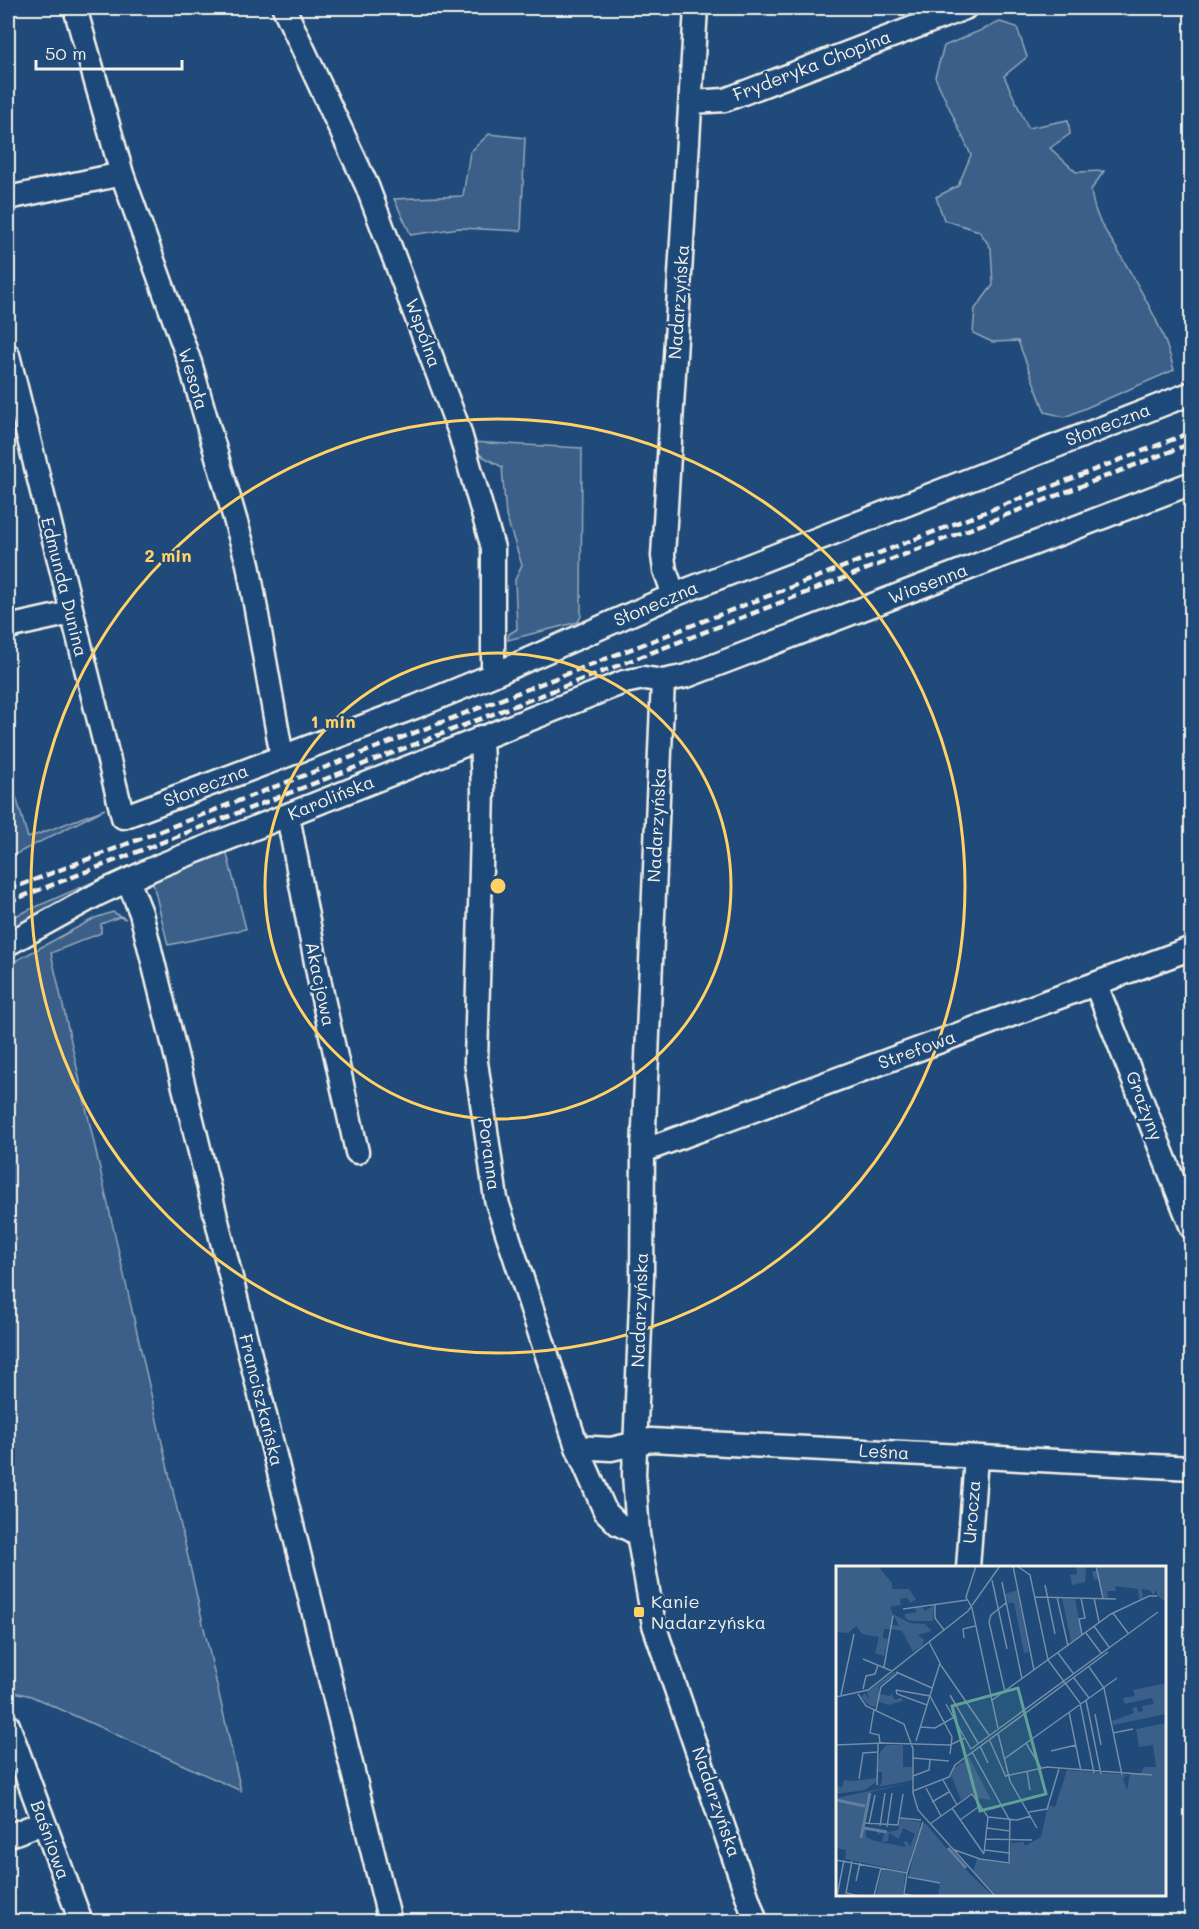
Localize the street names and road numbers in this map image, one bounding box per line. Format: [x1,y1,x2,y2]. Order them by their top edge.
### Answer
street label: Fryderyka Chopina [729,24,894,106]
street label: Nadarzyńska [662,244,694,360]
street label: Wspólna [400,295,448,371]
street label: Wesoła [173,345,215,412]
street label: Słoneczna [1062,397,1154,451]
street label: Edmunda Dunina [36,514,94,659]
street label: Wiosenna [885,557,971,609]
street label: Słoneczna [610,575,701,632]
street label: Słoneczna [160,758,252,812]
street label: Nadarzyńska [641,767,671,883]
street label: Karolińska [284,769,377,825]
street label: Akacjowa [300,939,342,1028]
street label: Strefowa [874,1024,959,1074]
street label: Grażyny [1121,1068,1169,1144]
street label: Poranna [473,1116,507,1192]
street label: Nadarzyńska [625,1252,653,1368]
street label: Franciszkańska [234,1331,290,1468]
street label: Leśna [858,1438,910,1464]
street label: Urocza [957,1479,985,1544]
street label: Nadarzyńska [687,1743,747,1860]
street label: Baśniowa [26,1797,76,1883]

